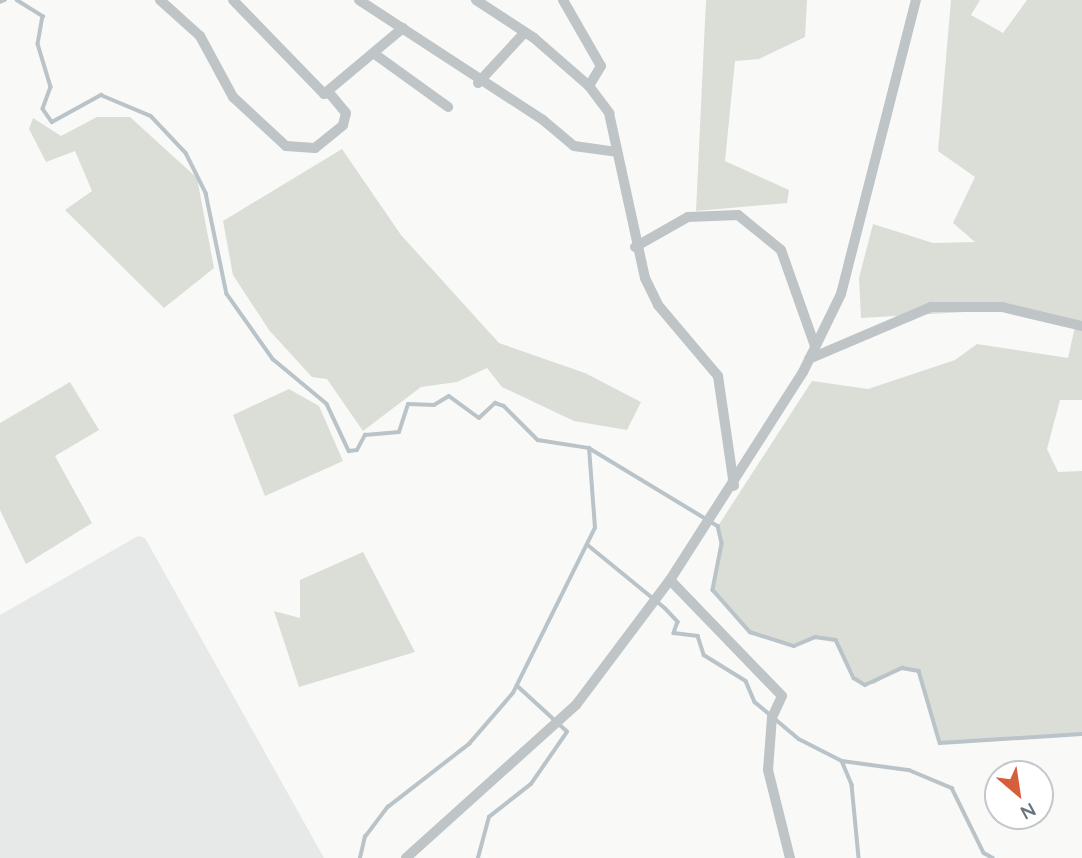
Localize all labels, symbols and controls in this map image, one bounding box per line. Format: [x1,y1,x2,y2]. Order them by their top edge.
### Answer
north arrow [984,760,1054,830]
text: N [1016,798,1040,825]

